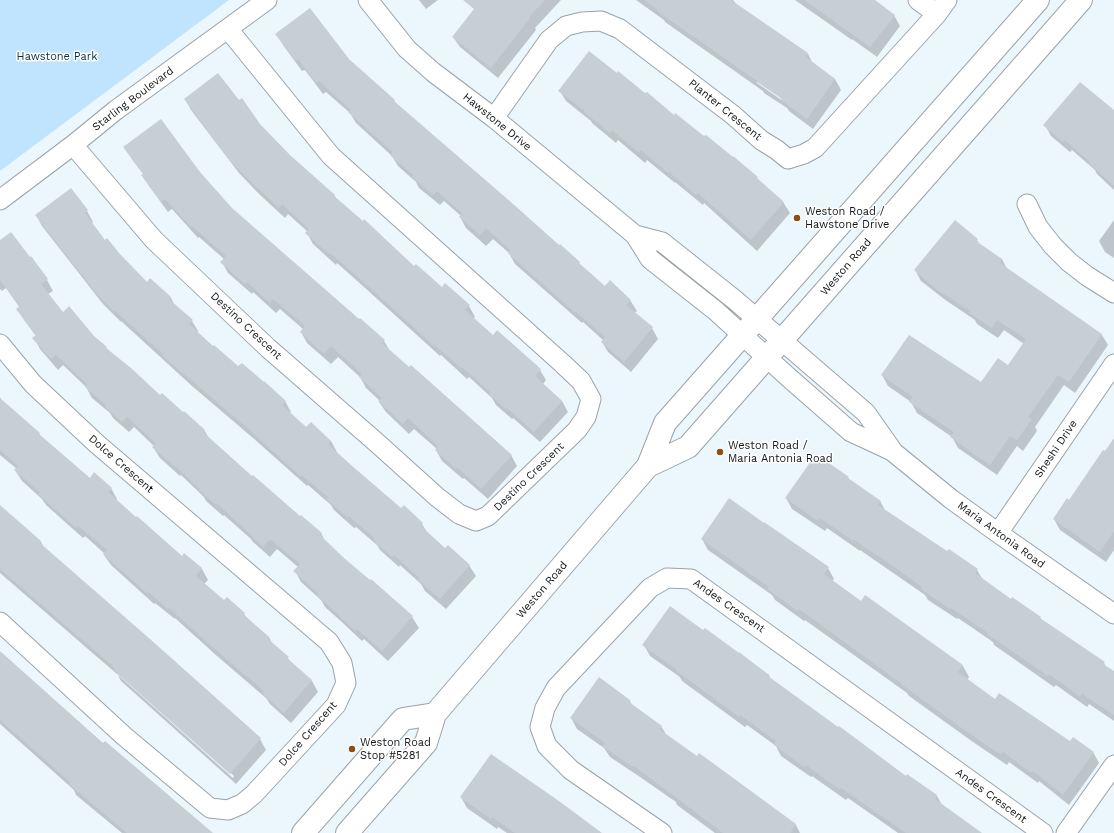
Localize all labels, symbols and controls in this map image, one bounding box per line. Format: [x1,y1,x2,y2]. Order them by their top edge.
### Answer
park label: Hawstone Park [17,50,97,64]
street label: Starling Boulevard [90,64,176,134]
street label: Planter Crescent [686,77,764,143]
street label: Hawstone Drive [460,90,534,154]
place label: Weston Road / Hawstone Drive [805,205,889,231]
marker: Weston Road / Hawstone Drive [792,213,802,223]
street label: Weston Road [818,236,874,298]
street label: Destino Crescent [208,290,284,362]
street label: Sheshi Drive [1032,418,1080,480]
street label: Dolce Crescent [86,432,156,496]
place label: Weston Road / Maria Antonia Road [728,439,833,465]
street label: Destino Crescent [491,440,567,514]
marker: Weston Road / Maria Antonia Road [715,447,725,457]
street label: Maria Antonia Road [955,499,1047,571]
street label: Weston Road [514,559,570,621]
street label: Andes Crescent [691,576,767,636]
street label: Dolce Crescent [276,699,340,769]
place label: Weston Road Stop #5281 [360,736,431,762]
marker: Weston Road Stop #5281 [347,744,357,754]
street label: Andes Crescent [953,766,1029,826]

